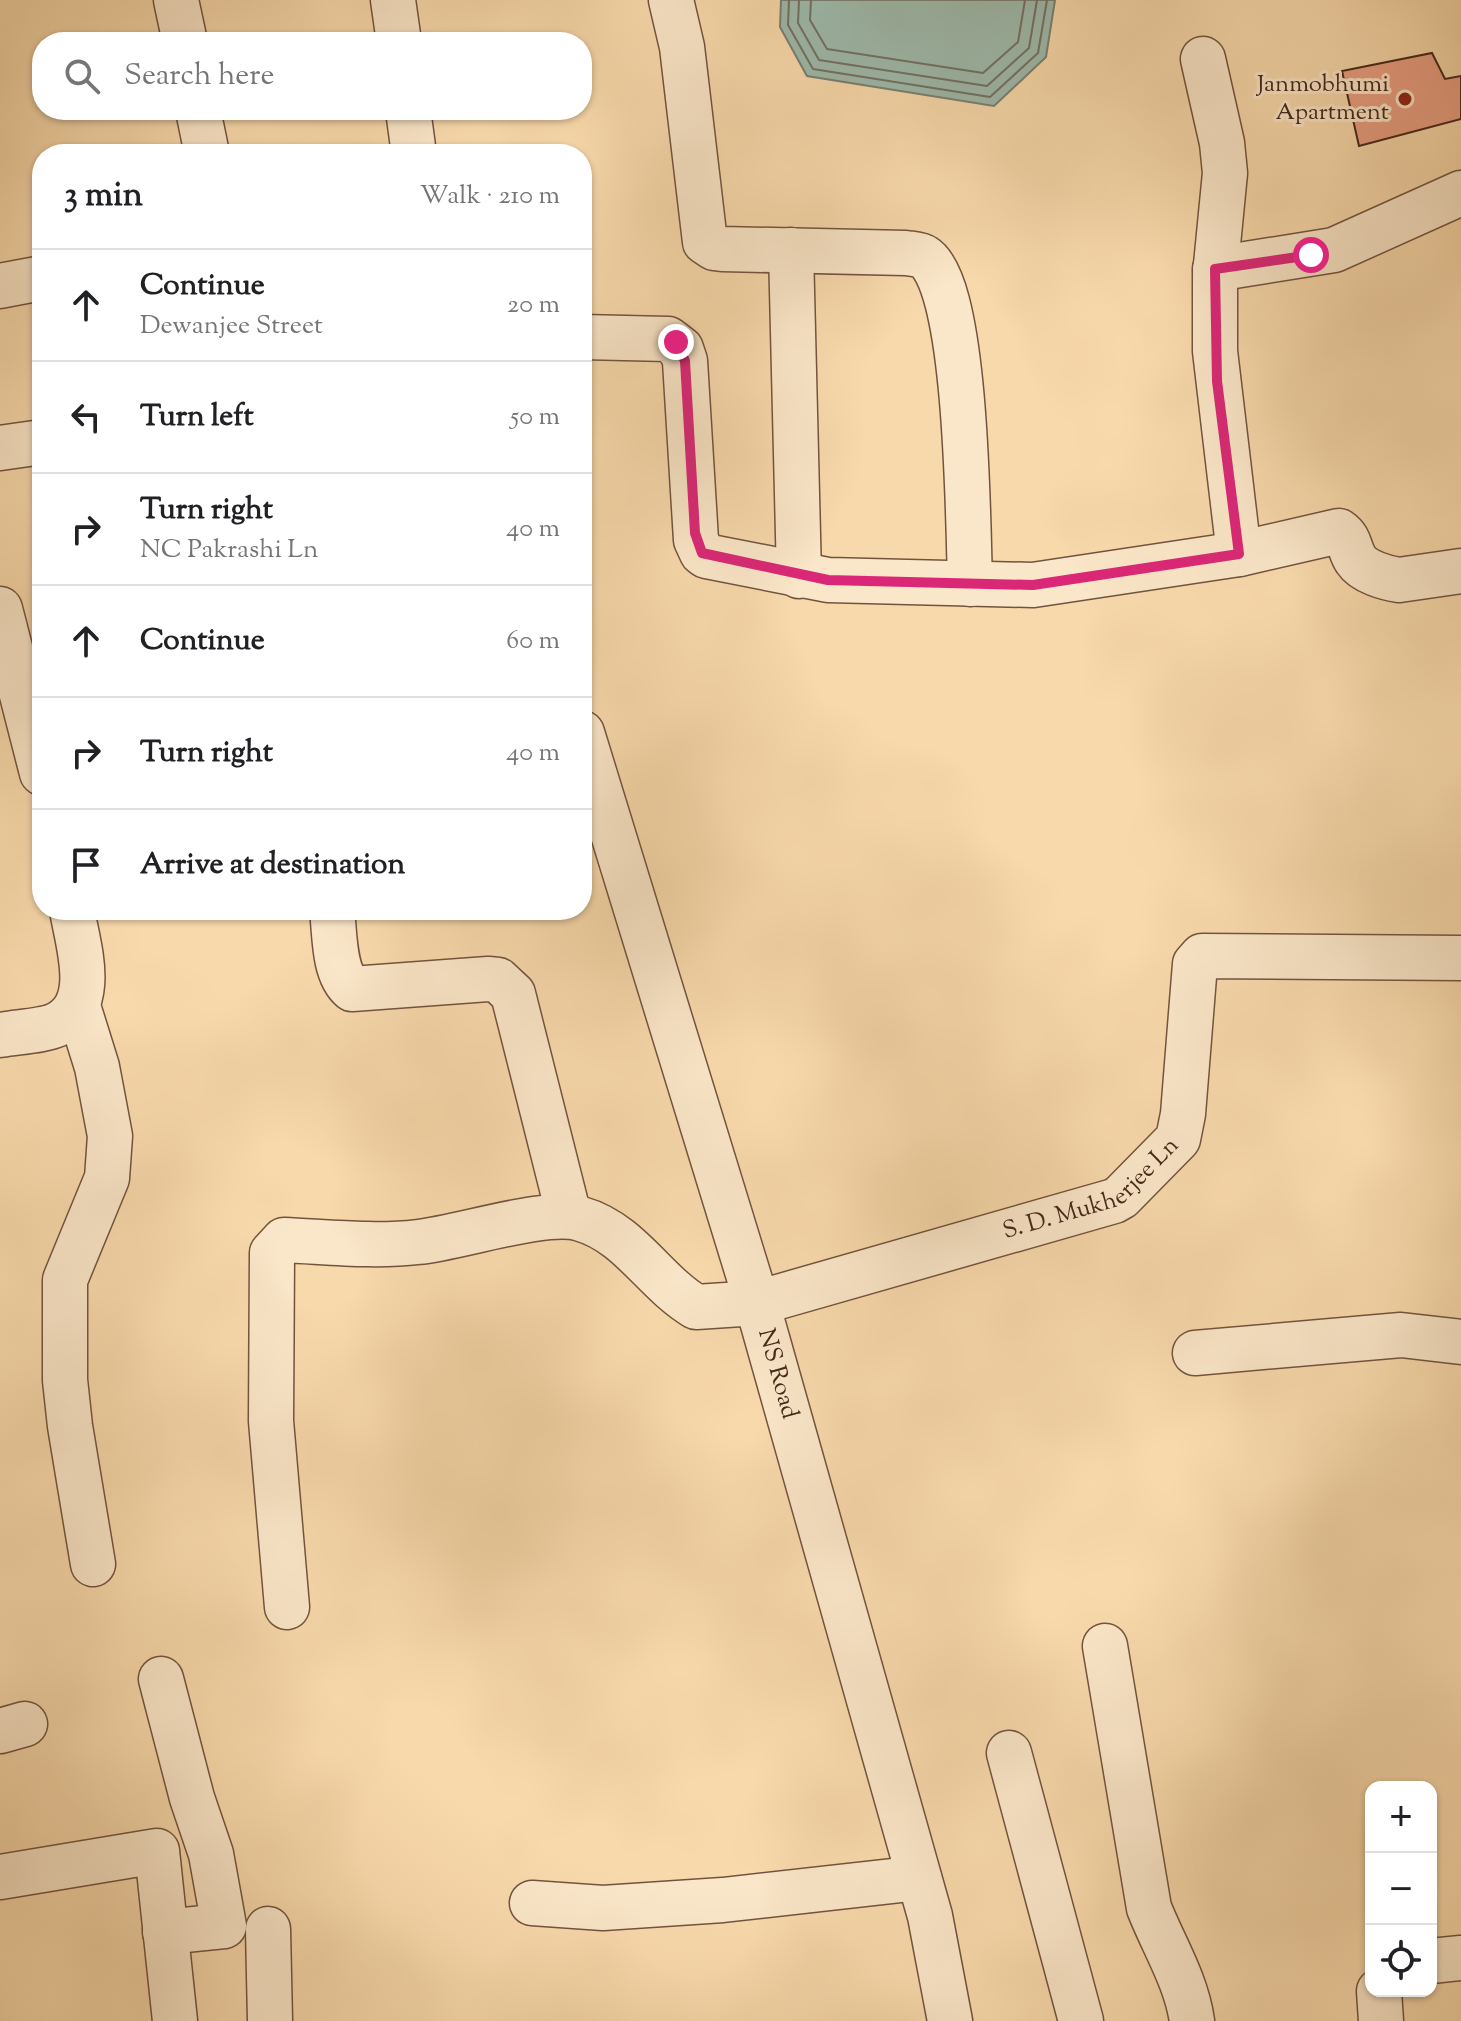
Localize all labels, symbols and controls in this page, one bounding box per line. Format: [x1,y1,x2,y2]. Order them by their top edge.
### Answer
search box [32,32,592,120]
icon: search [60,54,104,98]
text: Search here [124,55,274,98]
place label: Janmobhumi Apartment [1255,68,1389,130]
marker: Janmobhumi Apartment [1396,90,1414,108]
text: 3 min [64,172,143,221]
text: Walk · 210 m [420,178,560,215]
route start [1293,237,1329,273]
text: Continue [140,265,265,308]
icon: ahead [64,283,108,327]
text: 20 m [507,287,560,324]
text: Dewanjee Street [140,308,323,345]
route end [658,324,694,360]
icon: left [64,395,108,439]
text: Turn left [140,396,254,439]
text: 50 m [510,399,560,436]
text: Turn right [140,489,273,532]
icon: right [64,507,108,551]
text: 40 m [506,511,560,548]
text: NC Pakrashi Ln [140,532,318,569]
icon: ahead [64,619,108,663]
text: Continue [140,620,265,663]
text: 60 m [506,623,560,660]
icon: right [64,731,108,775]
text: Turn right [140,732,273,775]
text: 40 m [506,735,560,772]
icon: arrive [64,843,108,887]
text: Arrive at destination [140,844,405,887]
street label: S. D. Mukherjee Ln [999,1130,1187,1249]
street label: NS Road [748,1325,806,1424]
map controls [1365,1781,1437,1997]
button: + [1365,1781,1437,1853]
button: − [1365,1853,1437,1925]
button: locate [1365,1925,1437,1997]

